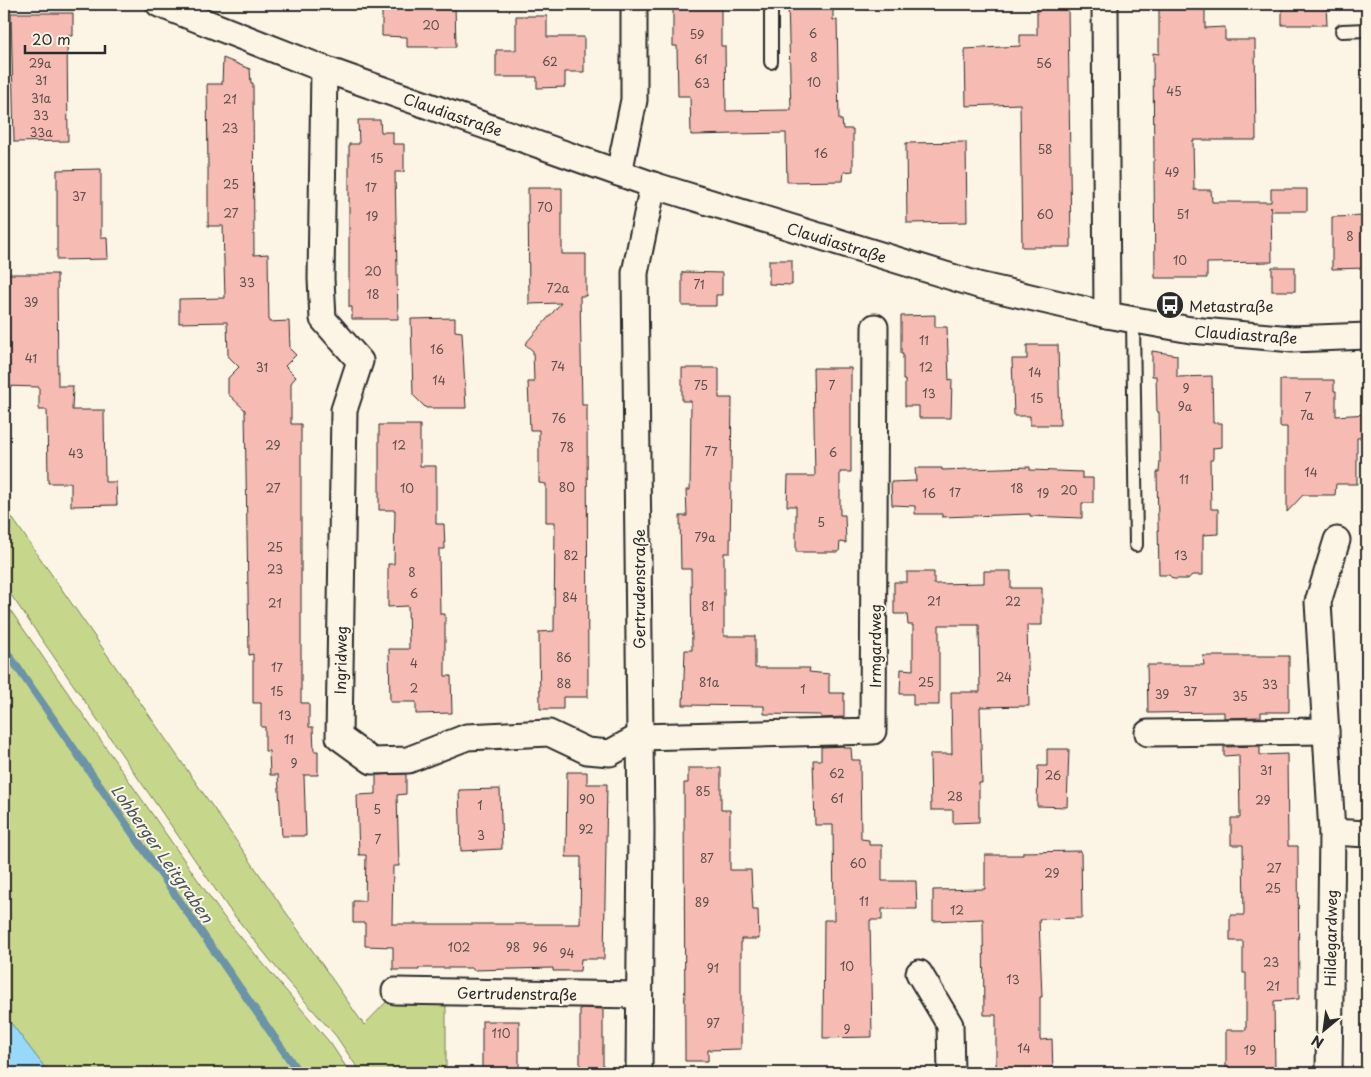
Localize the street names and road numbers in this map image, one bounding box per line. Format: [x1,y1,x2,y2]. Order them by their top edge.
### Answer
street label: Claudiastraße [400,86,506,142]
street label: Claudiastraße [784,216,890,268]
street label: Claudiastraße [1194,319,1298,349]
street label: Gertrudenstraße [627,529,650,649]
street label: Irmgardweg [863,604,886,688]
street label: Ingridweg [328,625,352,695]
street label: Hildegardweg [1318,889,1342,987]
street label: Gertrudenstraße [457,980,577,1006]

